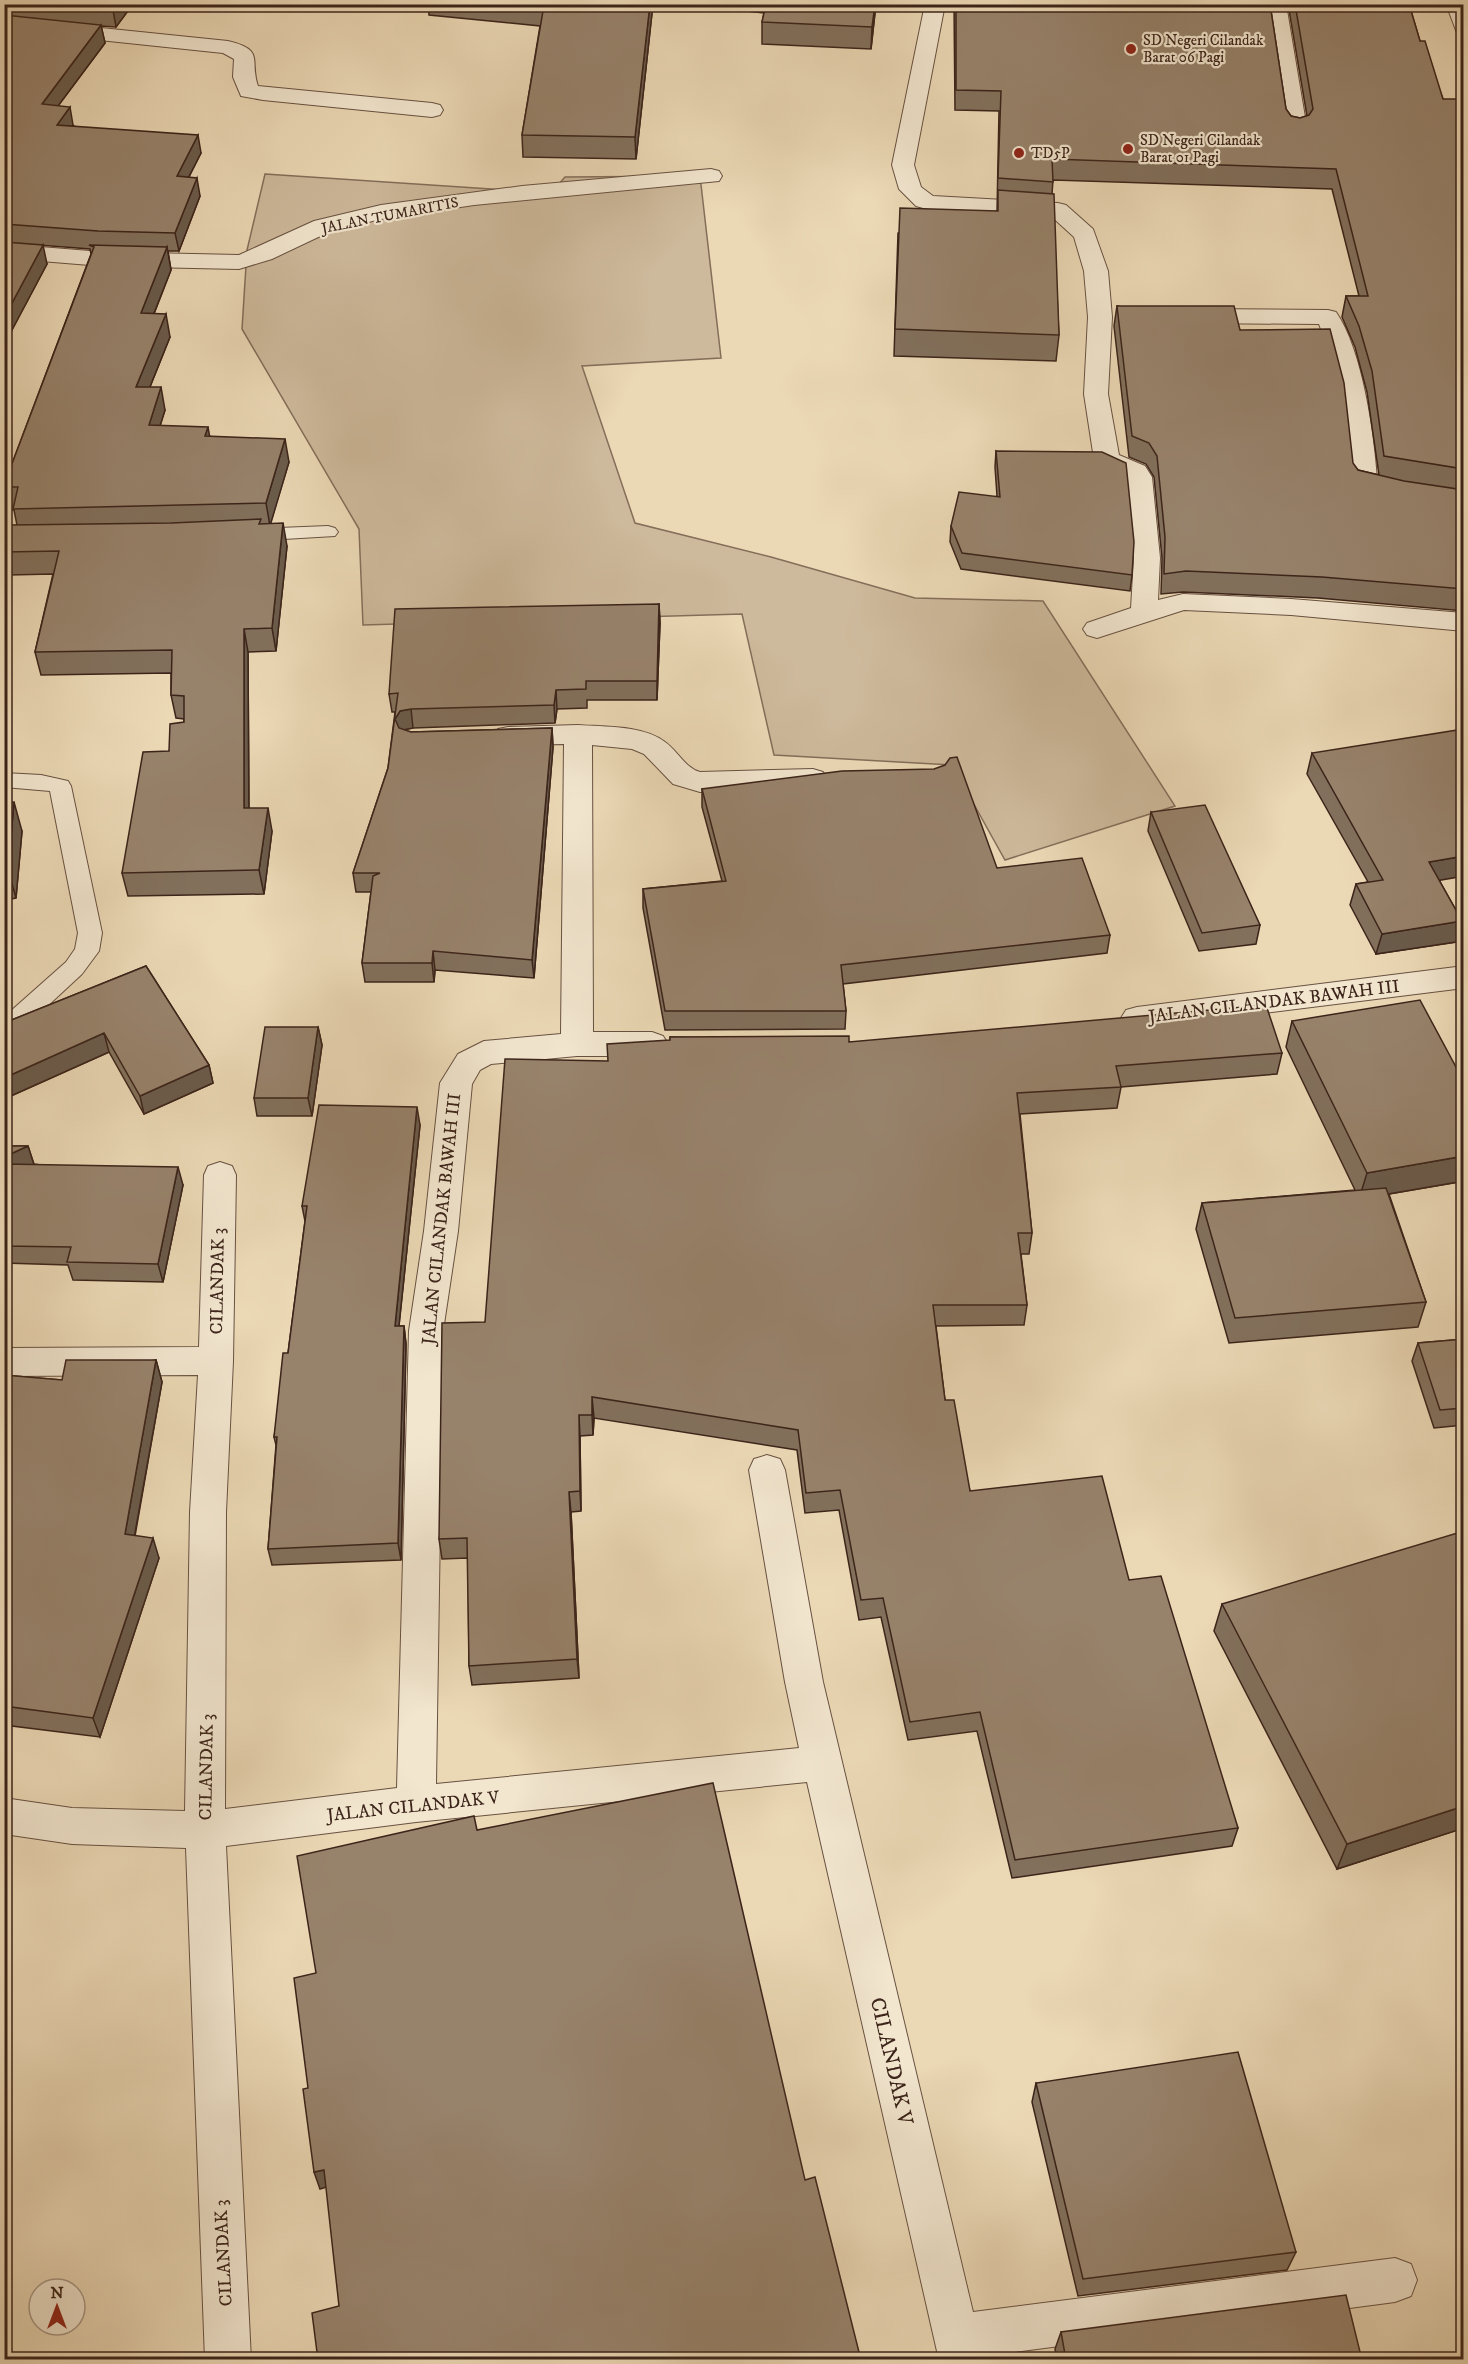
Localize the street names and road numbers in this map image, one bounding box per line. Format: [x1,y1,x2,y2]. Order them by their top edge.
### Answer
street label: JALAN TUMARITIS [318,193,460,238]
street label: JALAN CILANDAK BAWAH III [1145,976,1401,1029]
street label: JALAN CILANDAK BAWAH III [418,1092,466,1348]
street label: CILANDAK 3 [206,1227,230,1335]
street label: CILANDAK 3 [195,1713,219,1821]
street label: JALAN CILANDAK V [324,1787,501,1827]
street label: CILANDAK V [864,1995,918,2128]
street label: CILANDAK 3 [210,2199,238,2307]

